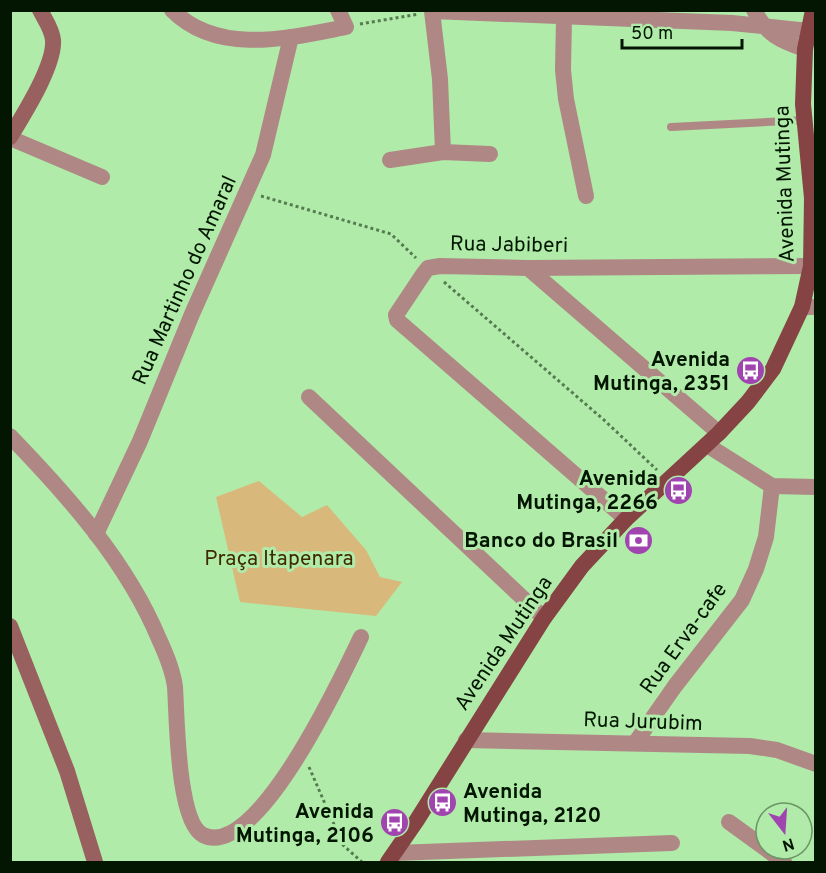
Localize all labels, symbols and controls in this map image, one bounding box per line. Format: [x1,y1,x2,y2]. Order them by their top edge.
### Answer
scale bar [622,12,742,50]
text: 50 m [631,23,673,46]
street label: Avenida Mutinga [769,105,802,263]
street label: Rua Martinho do Amaral [127,172,244,390]
street label: Rua Jabiberi [450,231,568,260]
place label: Avenida Mutinga, 2351 [593,347,730,398]
bus stop icon: Avenida Mutinga, 2351 [735,355,767,387]
place label: Avenida Mutinga, 2266 [516,466,658,517]
bus stop icon: Avenida Mutinga, 2266 [663,474,695,506]
bank icon: Banco do Brasil [623,524,655,556]
place label: Banco do Brasil [464,528,618,555]
park label: Praça Itapenara [204,546,354,573]
street label: Avenida Mutinga [449,571,559,716]
street label: Rua Erva-cafe [635,578,734,700]
street label: Rua Jurubim [583,707,703,738]
place label: Avenida Mutinga, 2120 [463,779,601,830]
bus stop icon: Avenida Mutinga, 2120 [426,787,458,819]
place label: Avenida Mutinga, 2106 [236,799,374,850]
north arrow [754,801,814,861]
bus stop icon: Avenida Mutinga, 2106 [379,807,411,839]
text: N [779,832,796,855]

